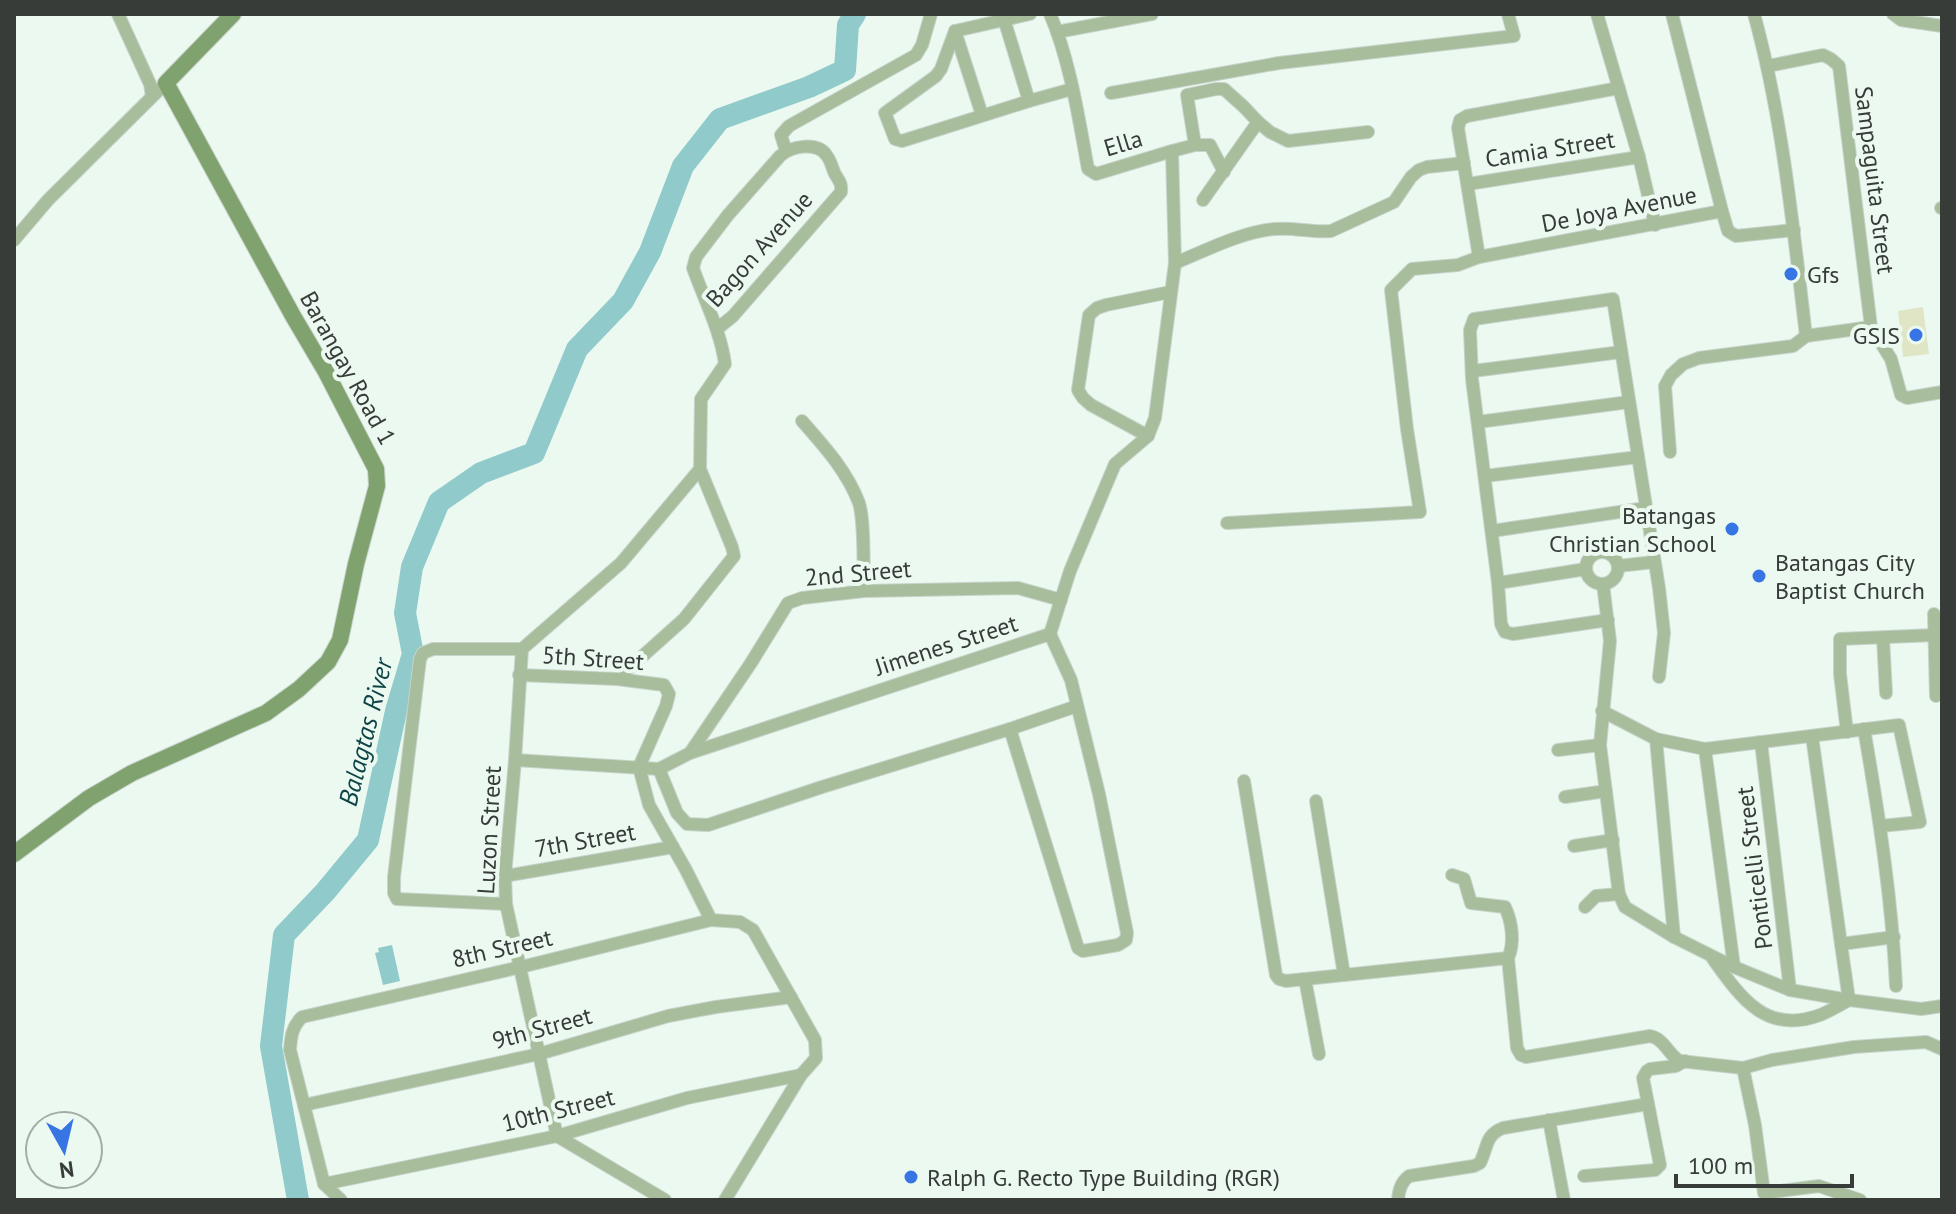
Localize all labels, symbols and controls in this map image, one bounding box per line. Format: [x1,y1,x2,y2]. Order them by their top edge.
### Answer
street label: Sampaguita Street [1848,84,1902,276]
street label: Ella [1100,123,1146,163]
street label: Camia Street [1483,123,1617,175]
street label: De Joya Avenue [1539,179,1699,239]
street label: Bagon Avenue [699,185,819,313]
place label: Gfs [1807,259,1839,290]
marker: Gfs [1782,265,1800,283]
street label: Barangay Road 1 [293,286,403,450]
place label: GSIS [1853,320,1900,351]
marker: GSIS [1907,326,1925,344]
place label: Batangas Christian School [1549,500,1716,559]
marker: Batangas Christian School [1723,520,1741,538]
place label: Batangas City Baptist Church [1775,547,1925,606]
street label: 2nd Street [803,553,913,593]
marker: Batangas City Baptist Church [1750,567,1768,585]
street label: Jimenes Street [870,607,1021,683]
street label: 5th Street [541,639,645,677]
water label: Balagtas River [331,653,400,809]
street label: Luzon Street [470,765,508,895]
street label: Ponticelli Street [1729,785,1779,951]
street label: 7th Street [532,816,638,864]
street label: 8th Street [449,921,555,975]
street label: 9th Street [489,1000,595,1056]
street label: 10th Street [498,1081,618,1139]
north arrow [24,1110,104,1190]
scale bar [1676,1138,1852,1188]
text: 100 m [1688,1150,1753,1181]
text: N [58,1155,76,1185]
place label: Ralph G. Recto Type Building (RGR) [927,1162,1280,1193]
marker: Ralph G. Recto Type Building (RGR) [902,1168,920,1186]

